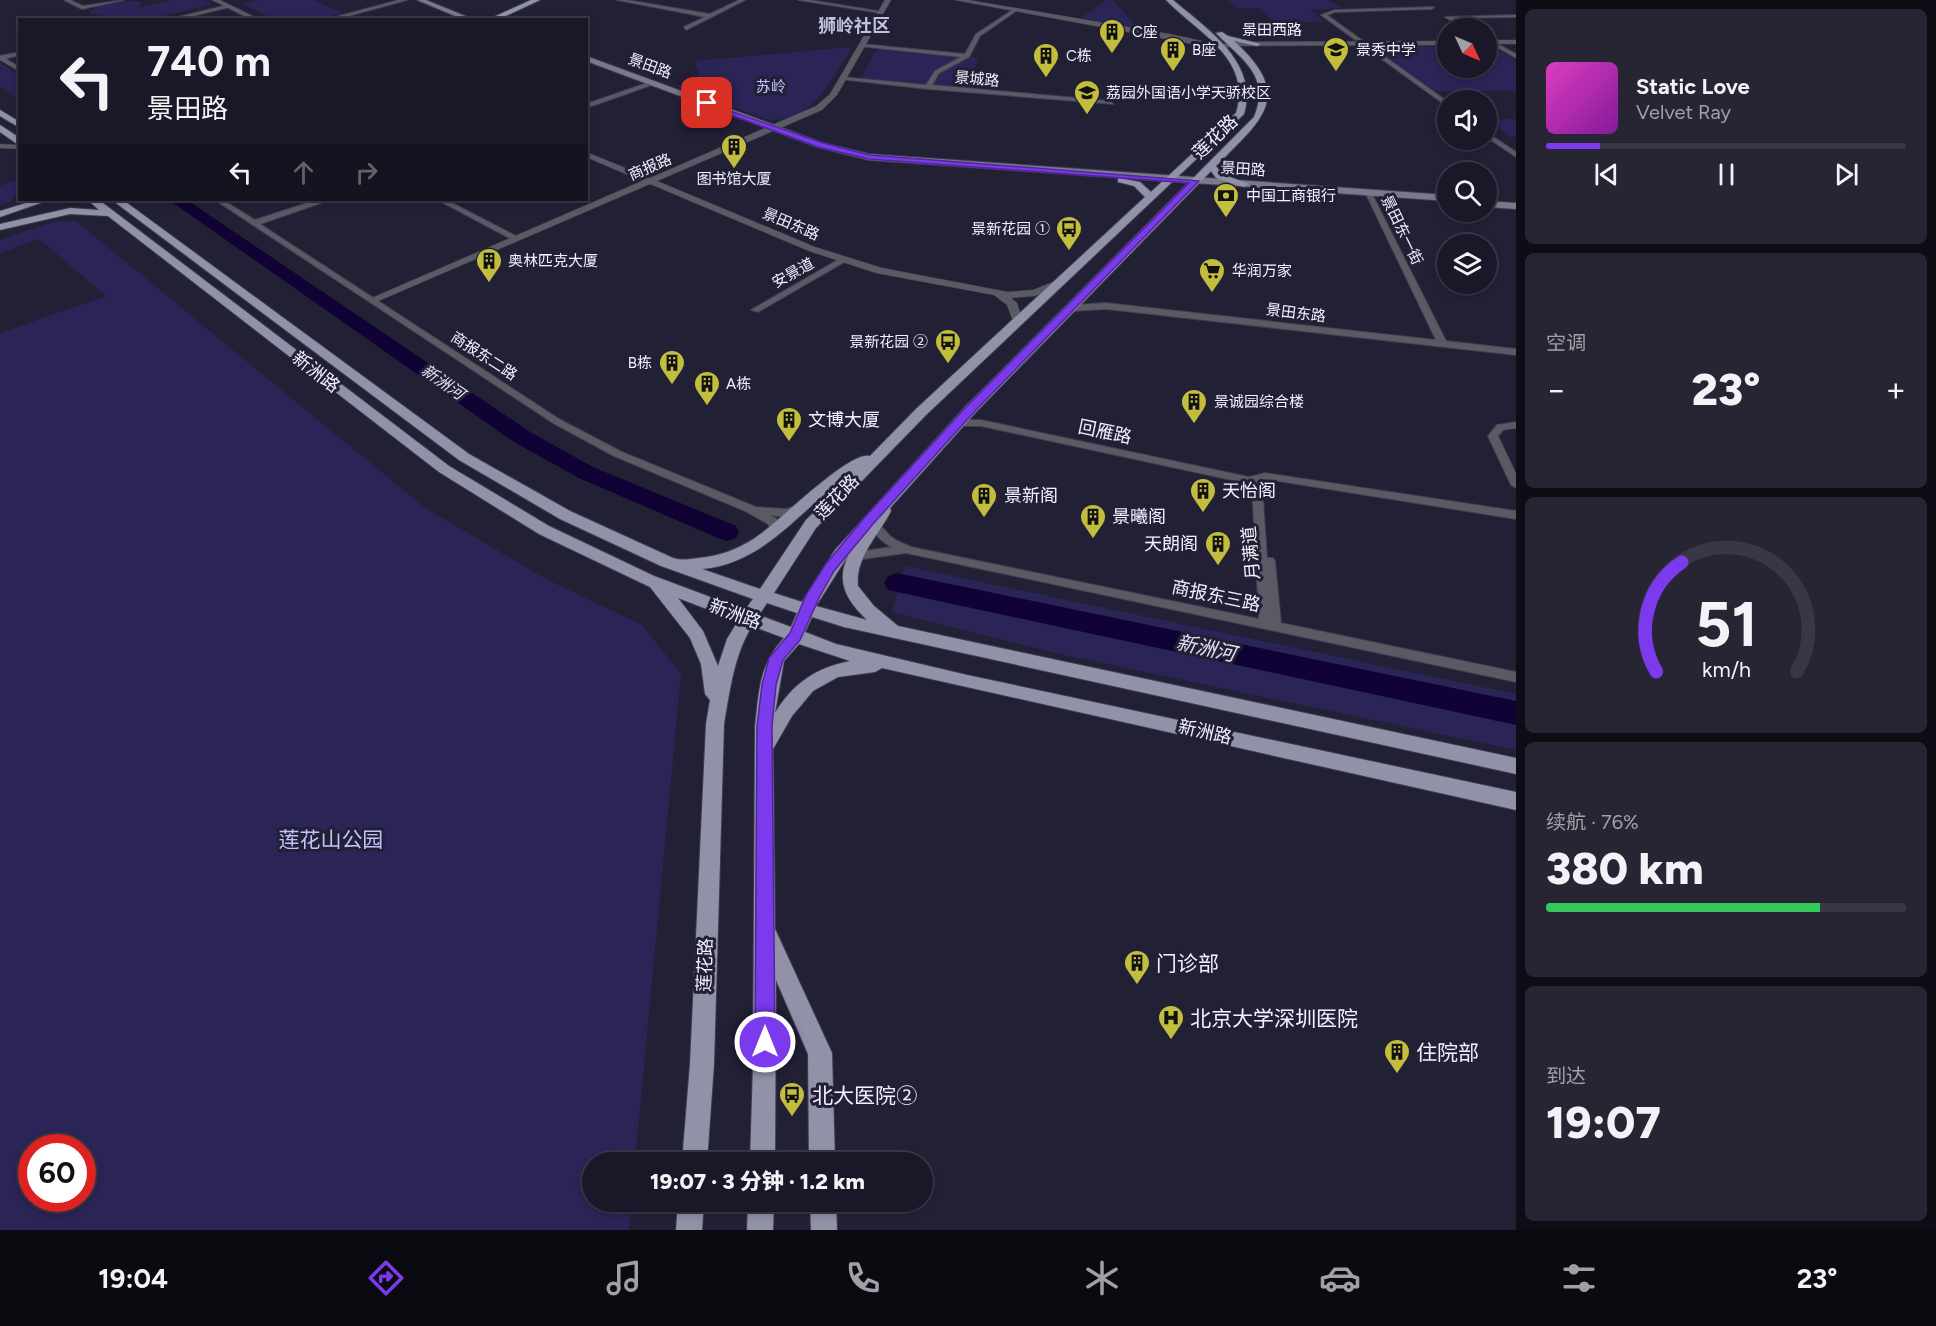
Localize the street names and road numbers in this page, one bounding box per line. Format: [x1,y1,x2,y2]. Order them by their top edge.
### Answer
street label: 景田西路 [1242,21,1302,39]
street label: 景田路 [626,50,674,82]
street label: 景城路 [954,68,1000,90]
street label: 莲花路 [1188,110,1242,164]
street label: 商报路 [626,150,674,184]
street label: 景田路 [1220,158,1266,180]
street label: 景田东一街 [1377,192,1427,268]
street label: 景田东路 [760,204,822,244]
street label: 安景道 [769,254,817,292]
street label: 景田东路 [1265,300,1327,326]
street label: 商报东二路 [448,328,520,384]
street label: 新洲路 [288,347,344,397]
street label: 回雁路 [1076,416,1134,448]
street label: 莲花路 [810,470,864,524]
street label: 月满道 [1238,525,1264,581]
street label: 商报东三路 [1170,576,1262,616]
street label: 新洲路 [706,594,764,634]
street label: 新洲路 [1176,715,1234,749]
street label: 莲花路 [693,938,717,992]

